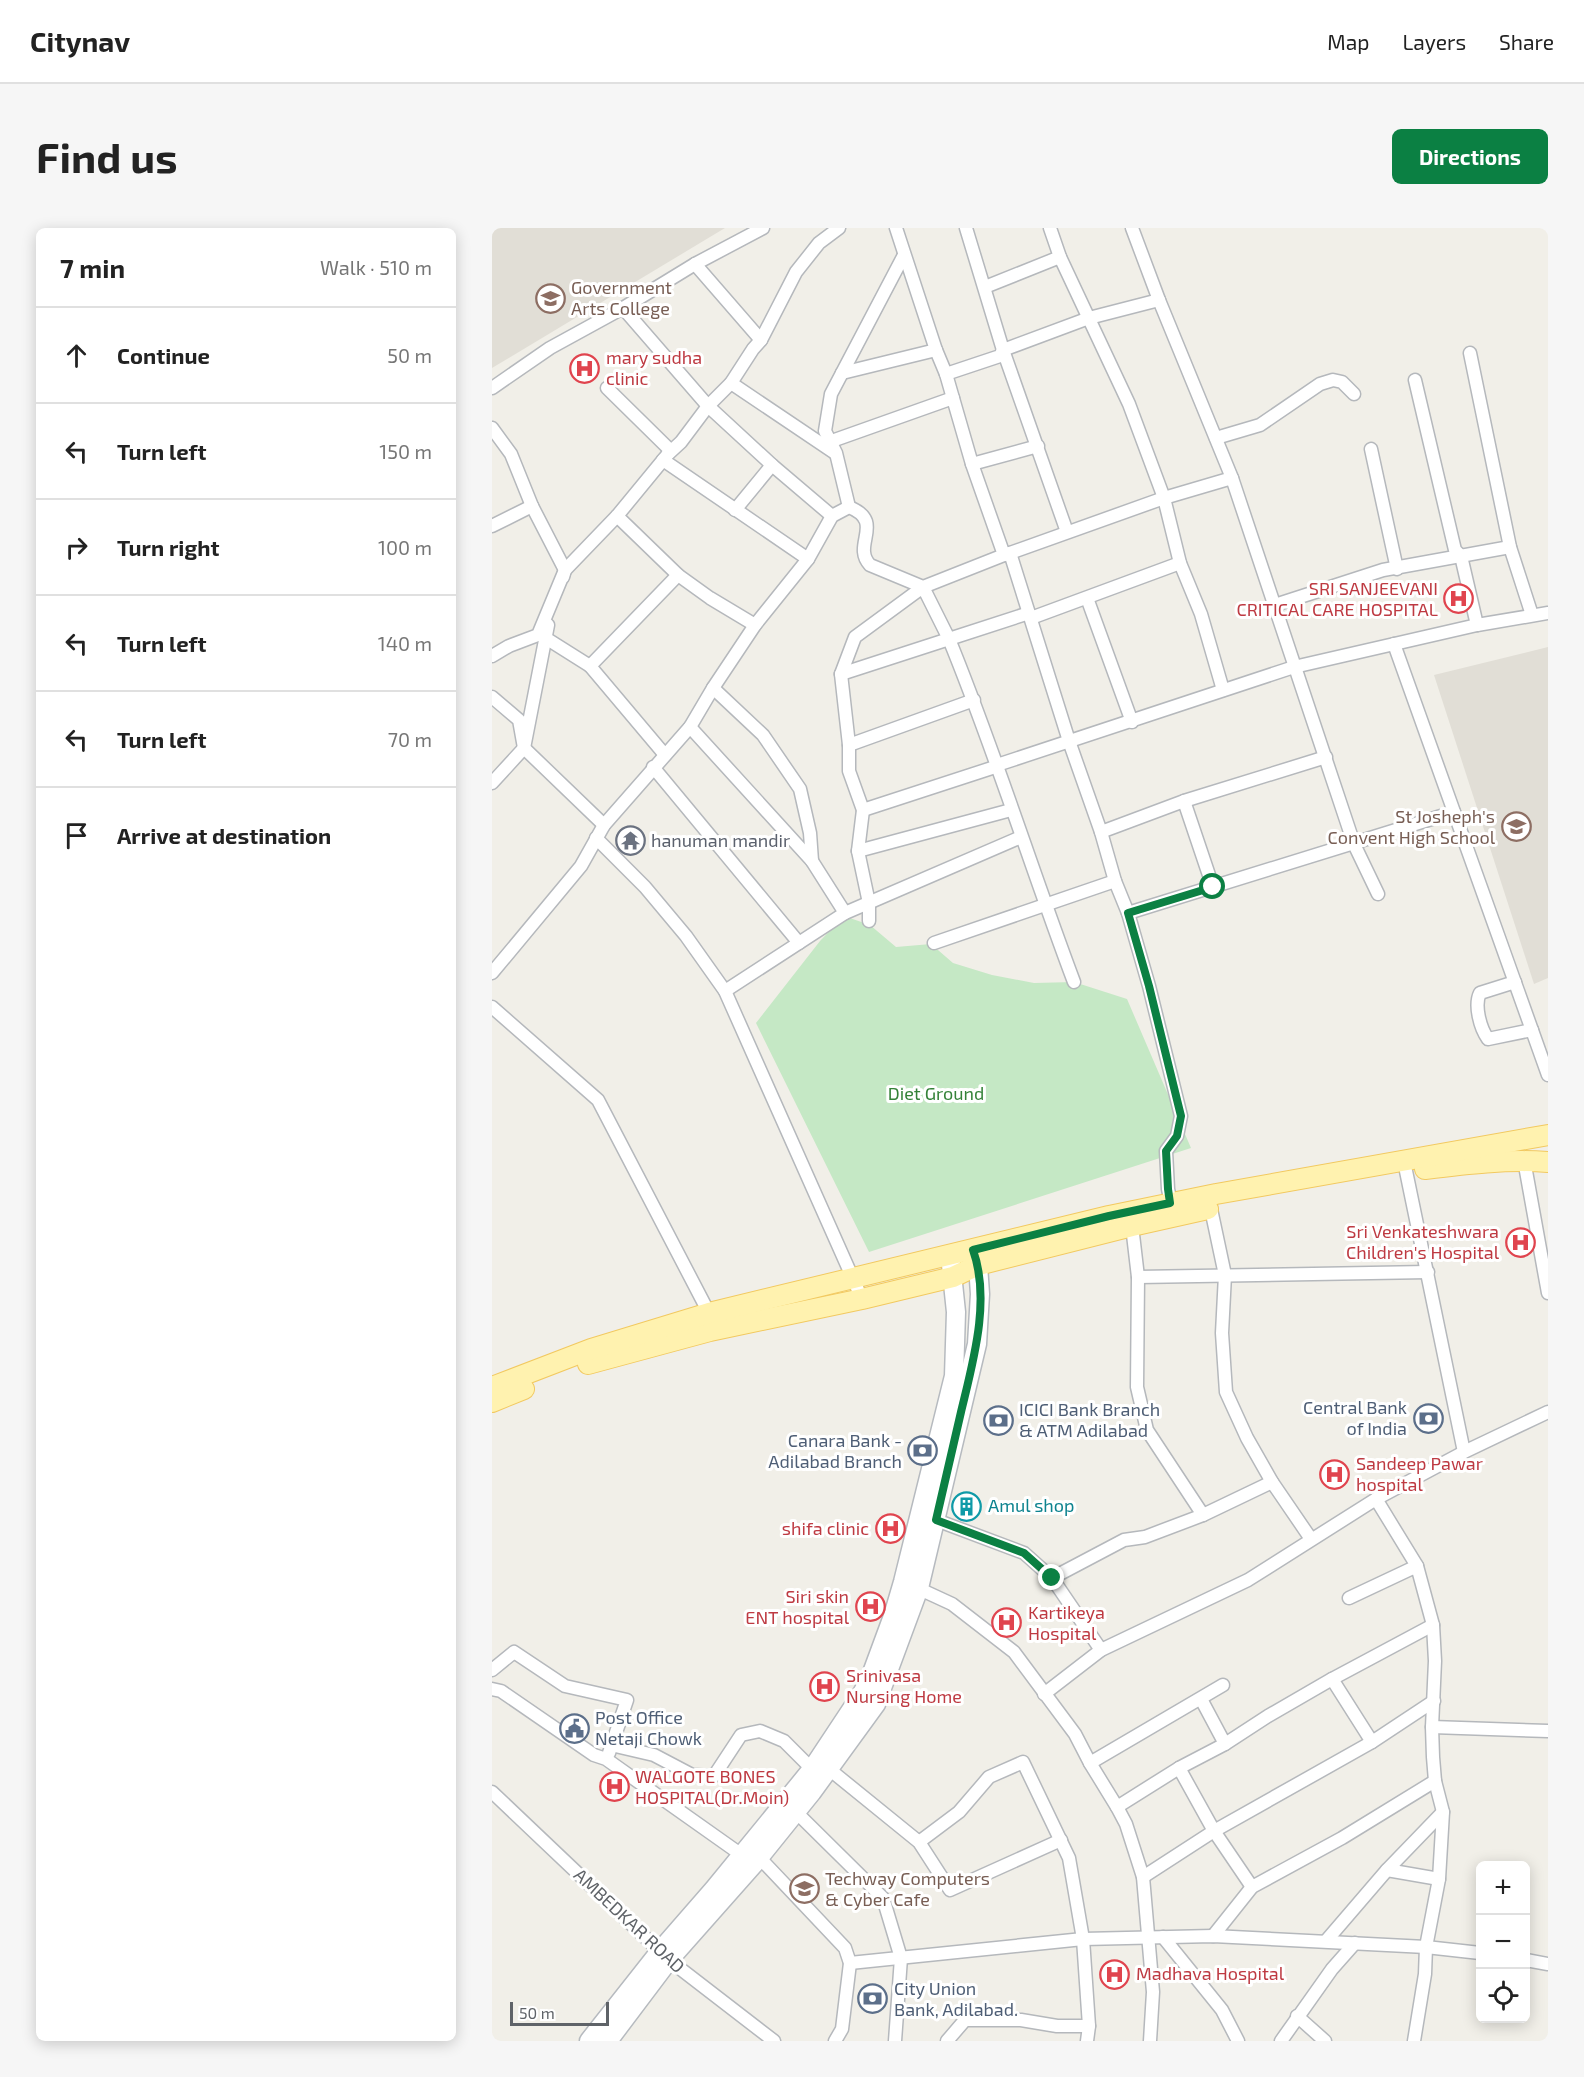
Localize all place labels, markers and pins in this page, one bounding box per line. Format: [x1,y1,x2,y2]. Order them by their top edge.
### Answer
place label: Government Arts College [571,276,672,319]
school or university icon: Government Arts College [534,282,566,314]
place label: mary sudha clinic [606,346,702,389]
hospital icon: mary sudha clinic [569,352,601,384]
place label: SRI SANJEEVANI CRITICAL CARE HOSPITAL [1236,577,1438,620]
hospital icon: SRI SANJEEVANI CRITICAL CARE HOSPITAL [1443,583,1475,615]
place label: St Josheph's Convent High School [1327,805,1496,848]
school or university icon: St Josheph's Convent High School [1500,811,1532,843]
temple icon: hanuman mandir [614,825,646,857]
place label: hanuman mandir [651,829,790,851]
place label: Sri Venkateshwara Children's Hospital [1346,1220,1500,1263]
hospital icon: Sri Venkateshwara Children's Hospital [1504,1226,1536,1258]
place label: Central Bank of India [1303,1396,1407,1439]
place label: ICICI Bank Branch & ATM Adilabad [1019,1398,1160,1441]
bank icon: Central Bank of India [1412,1402,1444,1434]
bank icon: ICICI Bank Branch & ATM Adilabad [982,1404,1014,1436]
place label: Canara Bank - Adilabad Branch [768,1429,902,1472]
bank icon: Canara Bank - Adilabad Branch [907,1435,939,1467]
place label: Sandeep Pawar hospital [1356,1452,1483,1495]
hospital icon: Sandeep Pawar hospital [1319,1458,1351,1490]
building icon: Amul shop [951,1490,983,1522]
place label: Amul shop [988,1494,1074,1516]
hospital icon: shifa clinic [874,1513,906,1545]
place label: shifa clinic [782,1517,869,1539]
place label: Siri skin ENT hospital [745,1585,850,1628]
hospital icon: Siri skin ENT hospital [854,1591,886,1623]
place label: Kartikeya Hospital [1028,1601,1105,1644]
hospital icon: Kartikeya Hospital [991,1607,1023,1639]
place label: Srinivasa Nursing Home [846,1664,962,1707]
hospital icon: Srinivasa Nursing Home [809,1670,841,1702]
place label: Post Office Netaji Chowk [595,1706,702,1749]
public building icon: Post Office Netaji Chowk [558,1712,590,1744]
place label: WALGOTE BONES HOSPITAL(Dr.Moin) [635,1765,789,1808]
hospital icon: WALGOTE BONES HOSPITAL(Dr.Moin) [598,1771,630,1803]
place label: Techway Computers & Cyber Cafe [825,1867,990,1910]
school or university icon: Techway Computers & Cyber Cafe [788,1873,820,1905]
hospital icon: Madhava Hospital [1099,1958,1131,1990]
place label: Madhava Hospital [1136,1962,1285,1984]
place label: City Union Bank, Adilabad. [894,1977,1018,2020]
bank icon: City Union Bank, Adilabad. [857,1983,889,2015]

